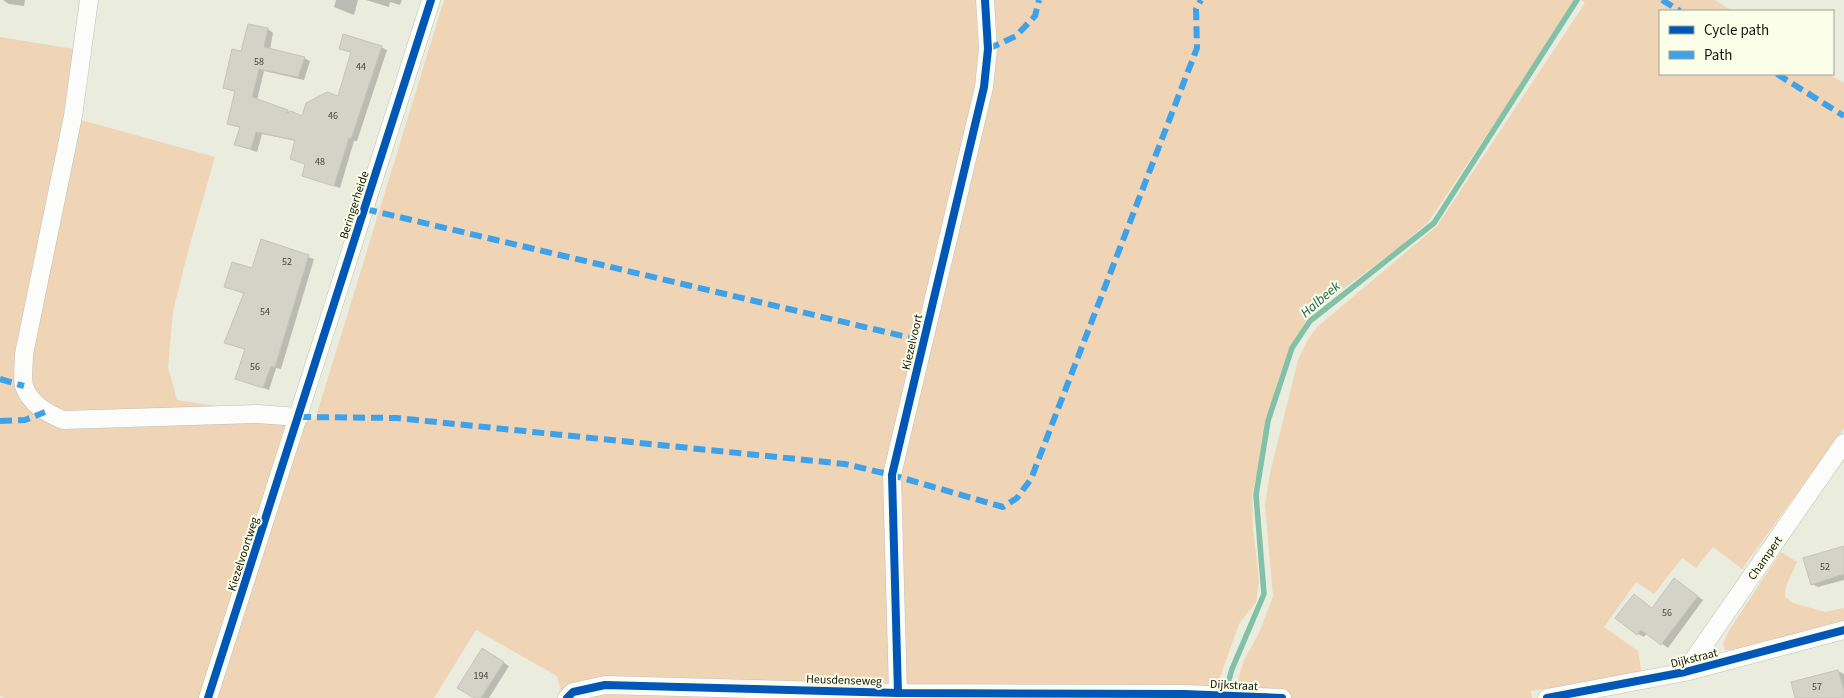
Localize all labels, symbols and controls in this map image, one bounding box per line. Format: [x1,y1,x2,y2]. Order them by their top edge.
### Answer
legend [1659,10,1834,75]
text: Cycle path [1704,20,1769,41]
text: Path [1704,45,1732,66]
house number: 58 [254,55,264,69]
house number: 44 [356,60,366,74]
house number: 46 [328,109,338,123]
house number: 48 [315,155,325,169]
street label: Beringerheide [335,169,374,241]
house number: 52 [282,255,292,269]
water label: Halbeek [1296,276,1345,323]
house number: 54 [260,305,270,319]
street label: Kiezelvoort [898,313,927,372]
house number: 56 [250,360,260,374]
street label: Kiezelvoortweg [223,515,263,593]
street label: Champert [1744,533,1787,584]
house number: 52 [1820,560,1830,574]
house number: 56 [1662,606,1672,620]
street label: Dijkstraat [1669,644,1719,673]
house number: 194 [474,669,488,683]
street label: Heusdenseweg [806,671,882,690]
street label: Dijkstraat [1210,676,1258,695]
house number: 57 [1812,680,1822,694]

